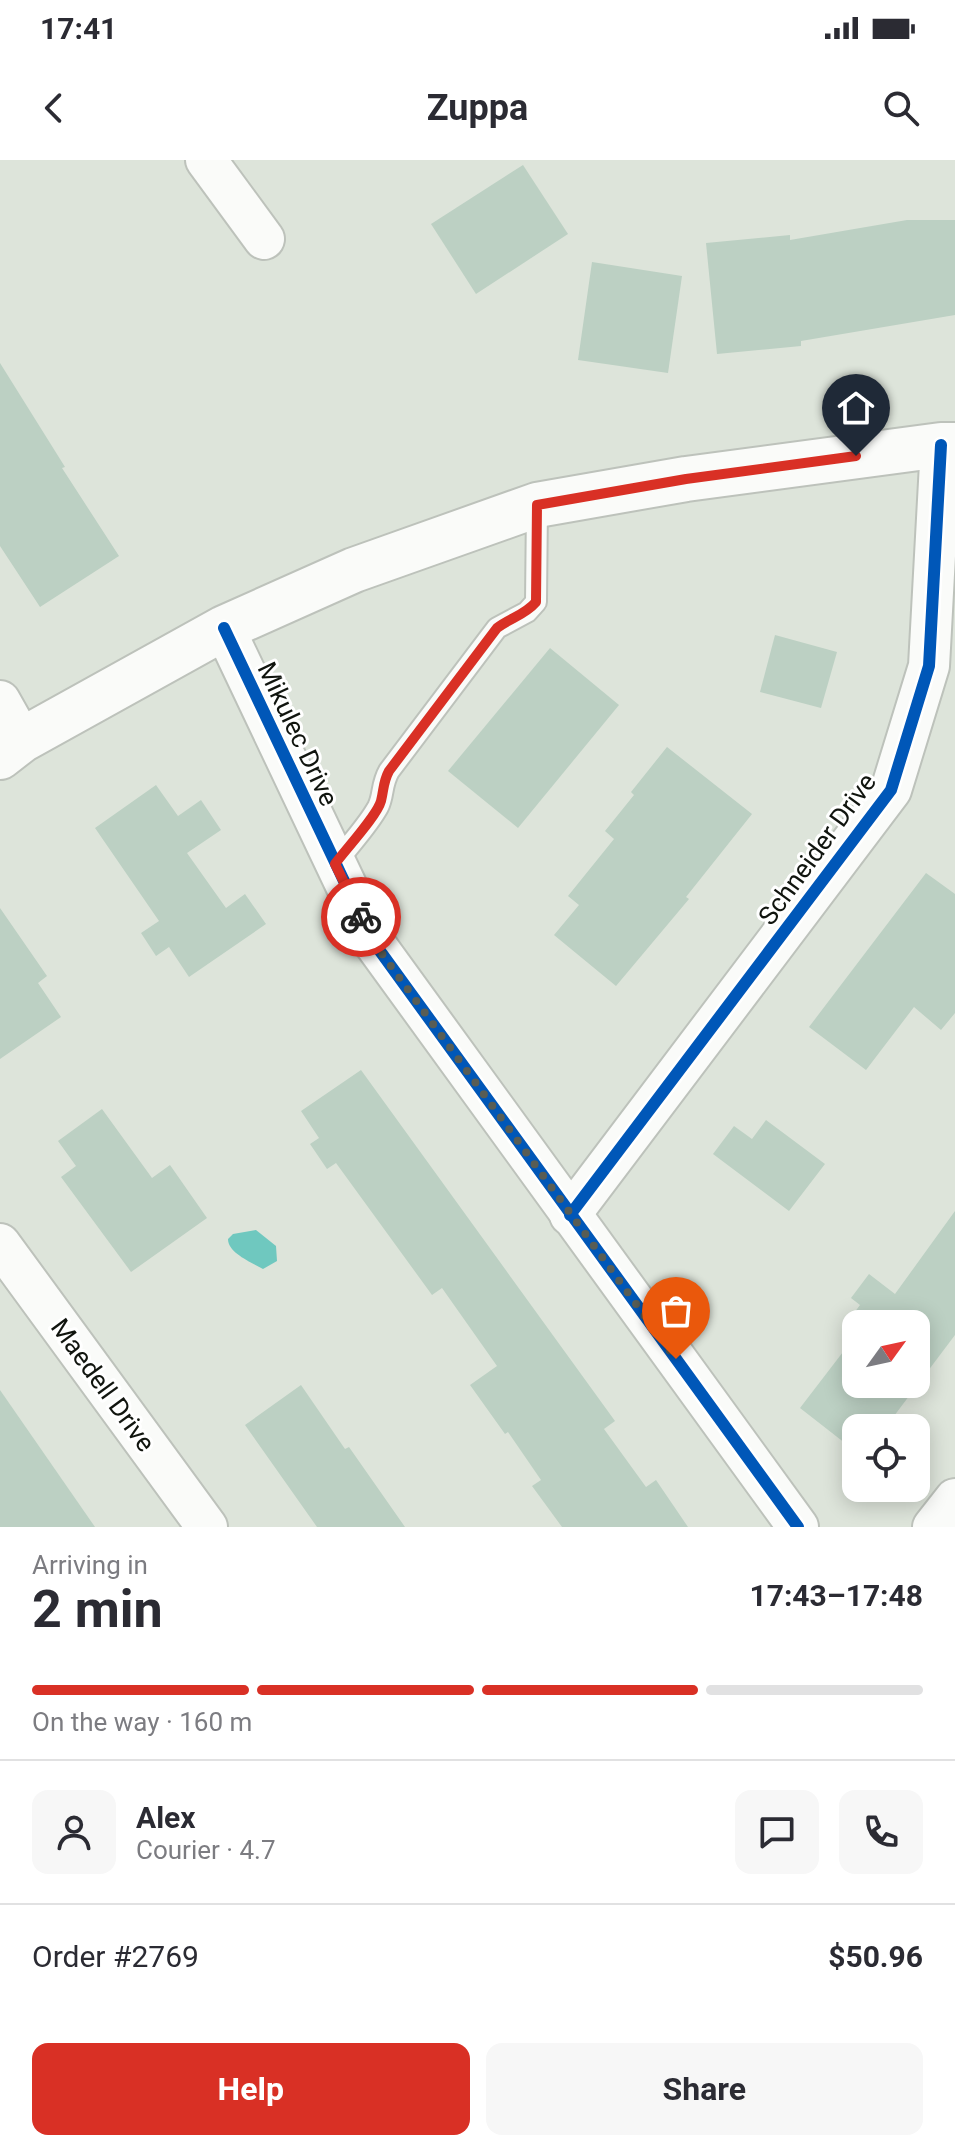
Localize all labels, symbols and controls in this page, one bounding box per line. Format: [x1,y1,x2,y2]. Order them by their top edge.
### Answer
text: 17:41 [40,11,117,46]
icon: back [32,86,76,130]
icon: search [879,86,923,130]
text: Zuppa [427,87,528,129]
pin [822,374,890,456]
icon: home [834,386,878,430]
street label: Mikulec Drive [252,657,344,811]
street label: Schneider Drive [752,767,882,931]
courier [321,877,401,957]
icon: bike [339,895,383,939]
pin [642,1277,710,1359]
icon: bag [654,1289,698,1333]
north arrow [842,1310,930,1398]
map controls [842,1310,930,1502]
street label: Maedell Drive [45,1313,161,1457]
button: locate [842,1414,930,1502]
text: Arriving in [32,1550,148,1580]
text: 17:43–17:48 [749,1578,923,1613]
text: 2 min [32,1579,163,1640]
text: On the way · 160 m [32,1707,252,1737]
button: person [32,1790,116,1874]
button: chat [735,1790,819,1874]
button: phone [839,1790,923,1874]
text: Alex [136,1800,196,1835]
text: Courier · 4.7 [136,1835,276,1865]
text: Order #2769 [32,1939,199,1974]
text: $50.96 [828,1939,923,1974]
button: Help [32,2043,470,2135]
button: Share [486,2043,923,2135]

